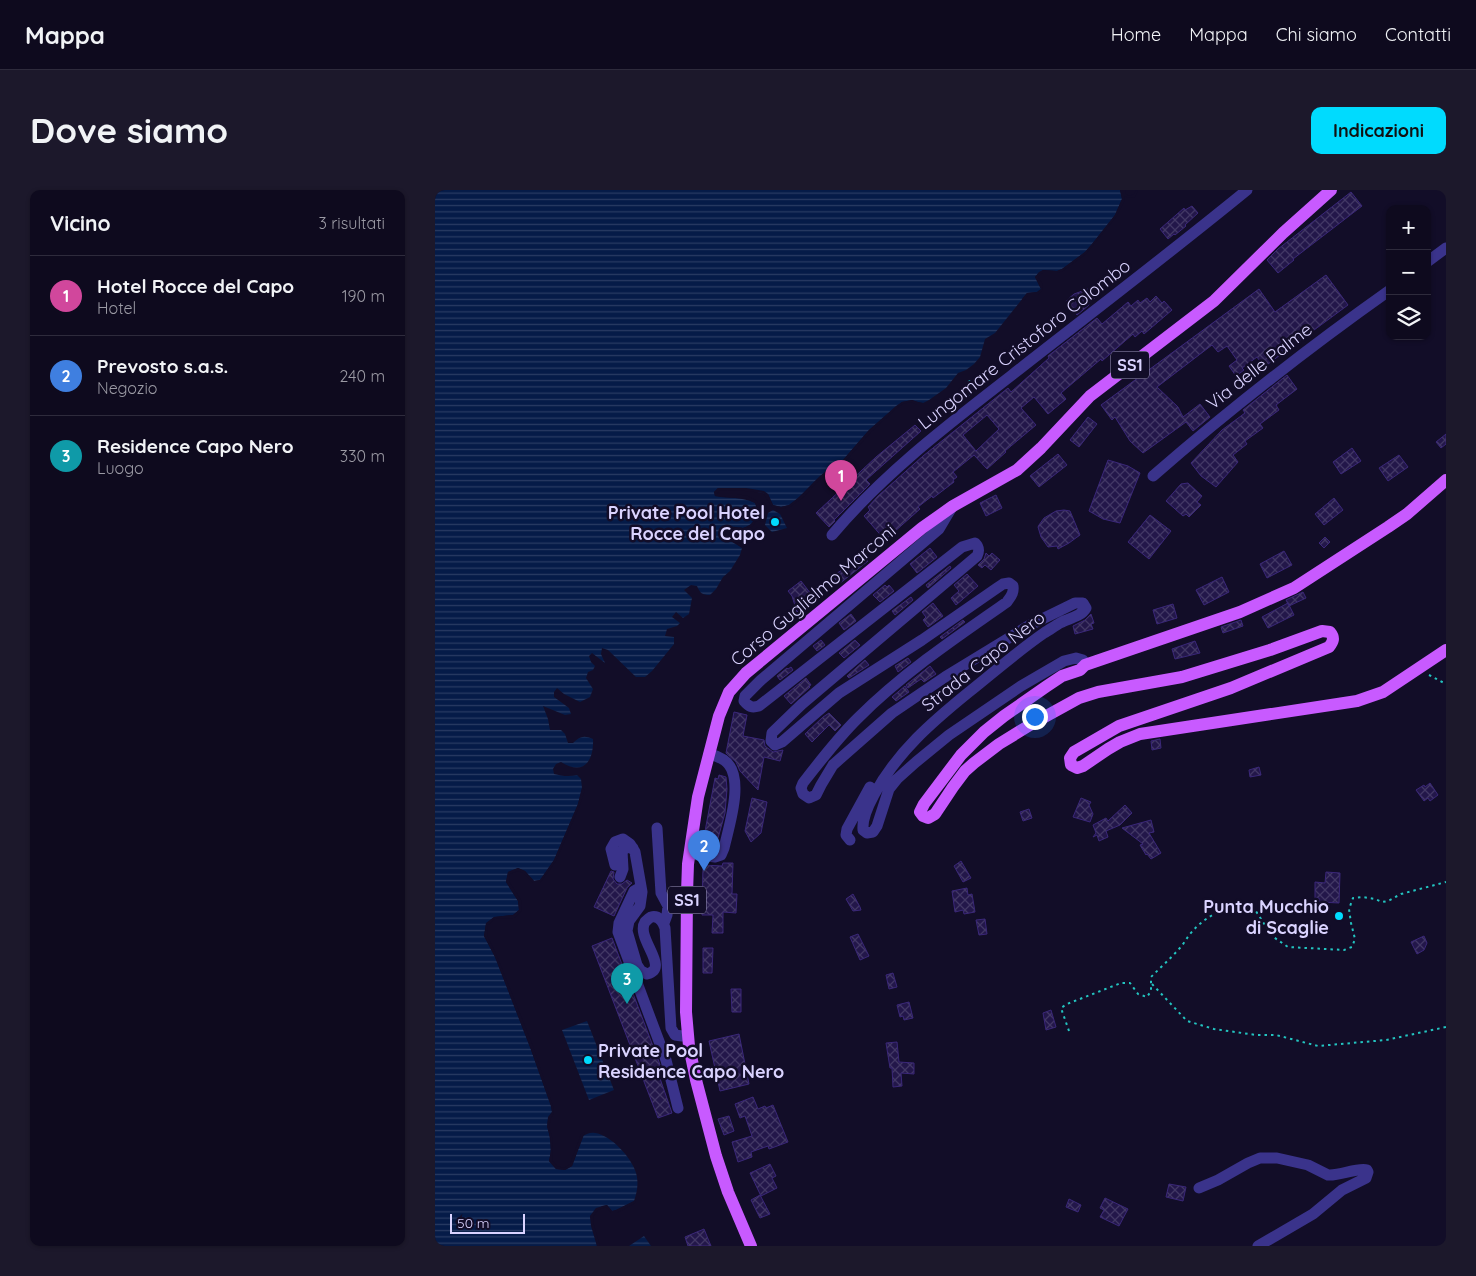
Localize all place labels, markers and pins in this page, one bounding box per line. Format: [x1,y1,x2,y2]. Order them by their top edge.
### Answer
pin: 1 [825,460,857,501]
place label: Private Pool Hotel Rocce del Capo [608,501,765,545]
marker: Private Pool Hotel Rocce del Capo [769,516,781,528]
pin: 2 [688,830,720,871]
place label: Punta Mucchio di Scaglie [1203,895,1329,939]
marker: Punta Mucchio di Scaglie [1333,910,1345,922]
pin: 3 [611,963,643,1004]
place label: Private Pool Residence Capo Nero [598,1039,784,1083]
marker: Private Pool Residence Capo Nero [582,1054,594,1066]

